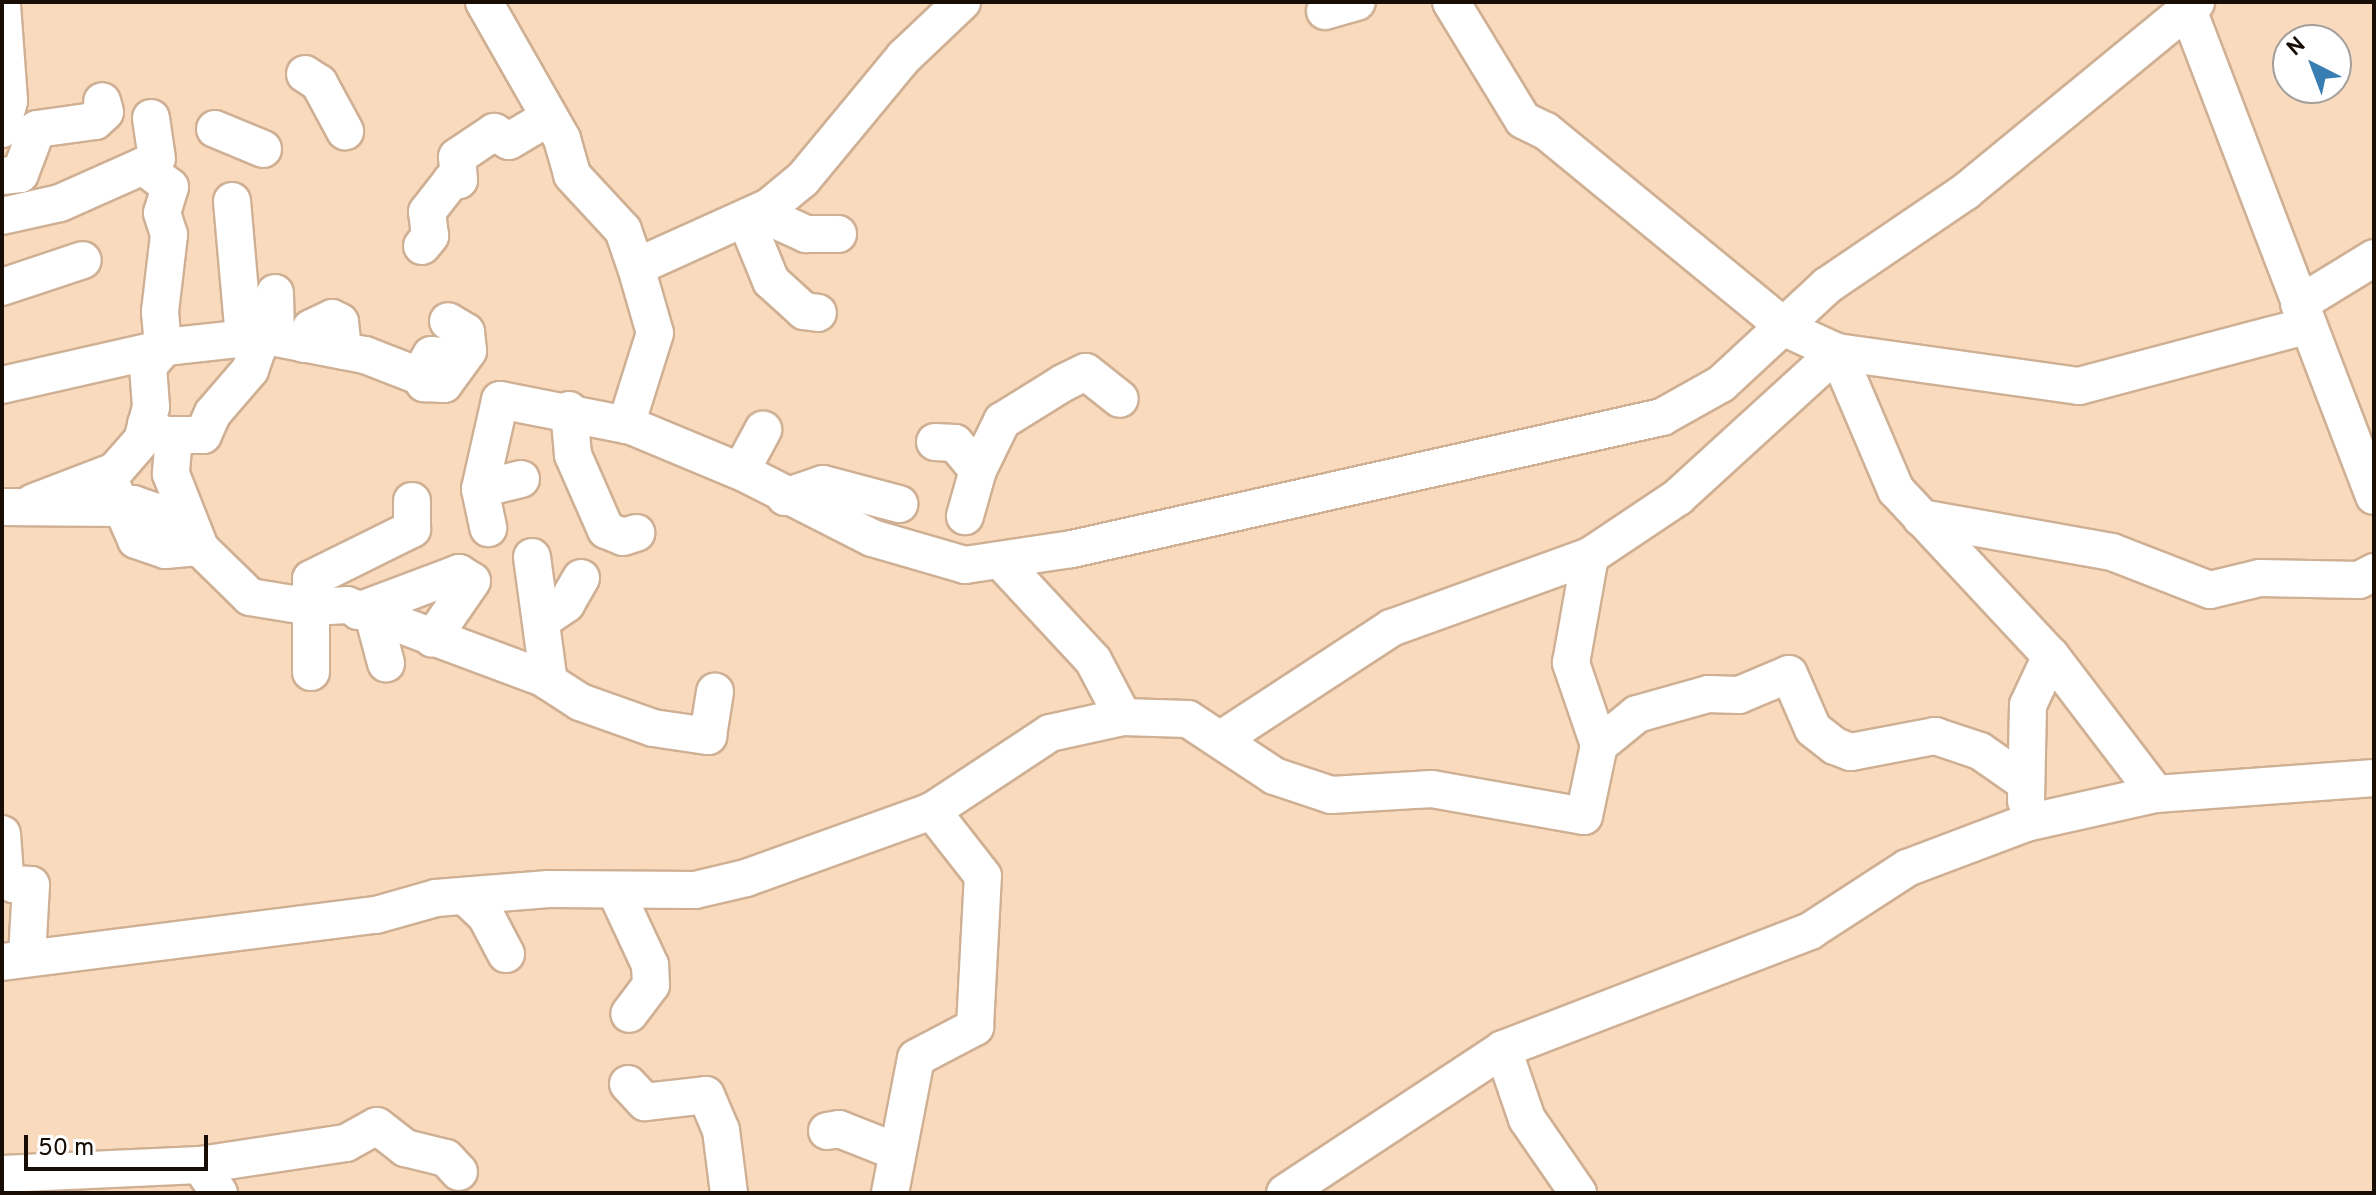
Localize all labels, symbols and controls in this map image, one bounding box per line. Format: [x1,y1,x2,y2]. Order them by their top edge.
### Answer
north arrow [2272,24,2352,104]
text: N [2282,32,2312,63]
scale bar [28,1119,212,1169]
text: 50 m [38,1134,94,1164]

